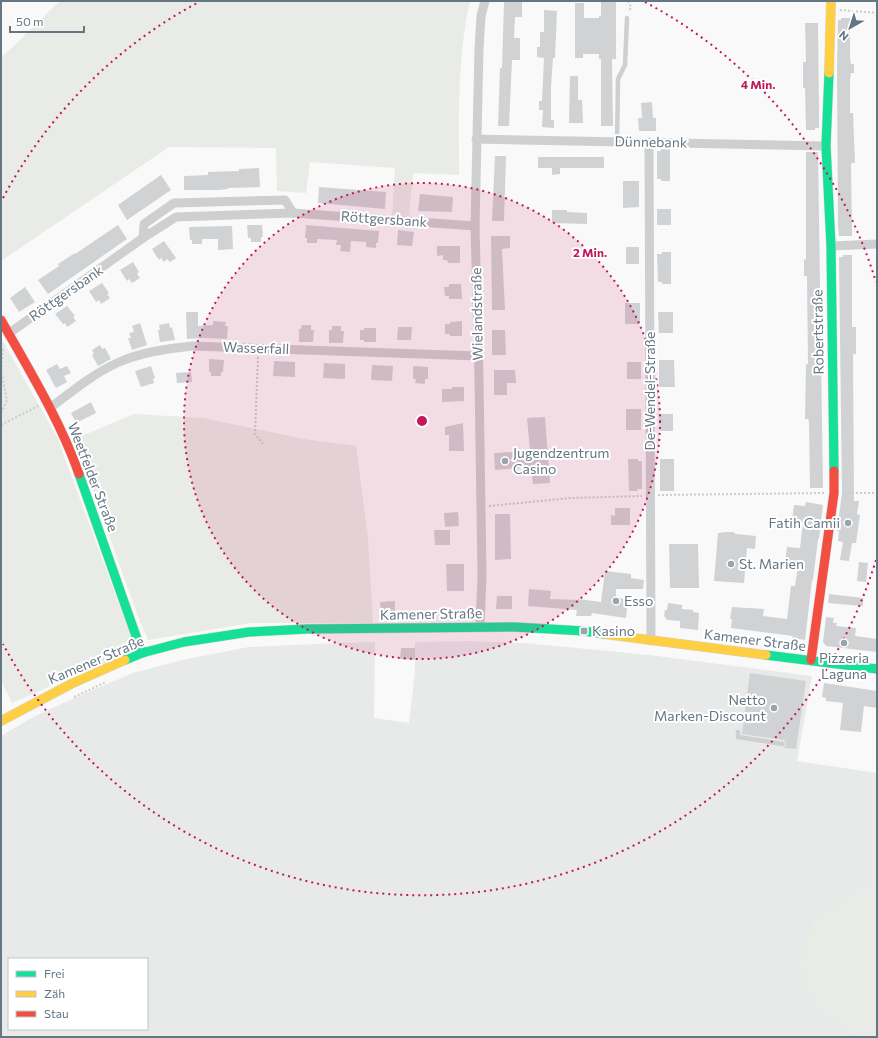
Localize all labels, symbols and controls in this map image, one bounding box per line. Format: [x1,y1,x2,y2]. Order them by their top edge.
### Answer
scale bar [10,8,84,34]
north arrow [830,8,870,48]
text: 50 m [16,14,44,28]
text: N [836,29,851,44]
text: 4 Min. [741,77,775,91]
street label: Dünnebank [614,132,688,151]
street label: Röttgersbank [340,207,428,230]
text: 2 Min. [573,245,607,259]
street label: Röttgersbank [25,261,106,324]
street label: Wielandstraße [467,267,486,361]
street label: Robertstraße [808,289,827,375]
street label: De-Wendel-Straße [641,332,658,451]
street label: Wasserfall [223,338,289,357]
centre of rings [415,414,429,428]
street label: Weetfelder Straße [65,420,122,534]
place label: Jugendzentrum Casino [513,444,610,477]
marker: Jugendzentrum Casino [500,456,510,466]
place label: Fatih Camii [769,514,840,531]
marker: Fatih Camii [843,518,853,528]
place label: St. Marien [739,555,804,572]
marker: St. Marien [726,559,736,569]
place label: Esso [624,592,653,609]
marker: Esso [611,596,621,606]
street label: Kamener Straße [380,604,482,623]
place label: Kasino [592,622,635,639]
street label: Kamener Straße [703,625,807,654]
marker: Kasino [579,626,589,636]
street label: Kamener Straße [45,632,146,687]
marker: Pizzeria Laguna [839,638,849,648]
place label: Pizzeria Laguna [819,649,869,682]
place label: Netto Marken-Discount [654,691,766,724]
marker: Netto Marken-Discount [769,703,779,713]
legend [8,958,148,1030]
text: Frei [44,966,65,980]
text: Zäh [44,986,65,1000]
text: Stau [44,1006,69,1020]

